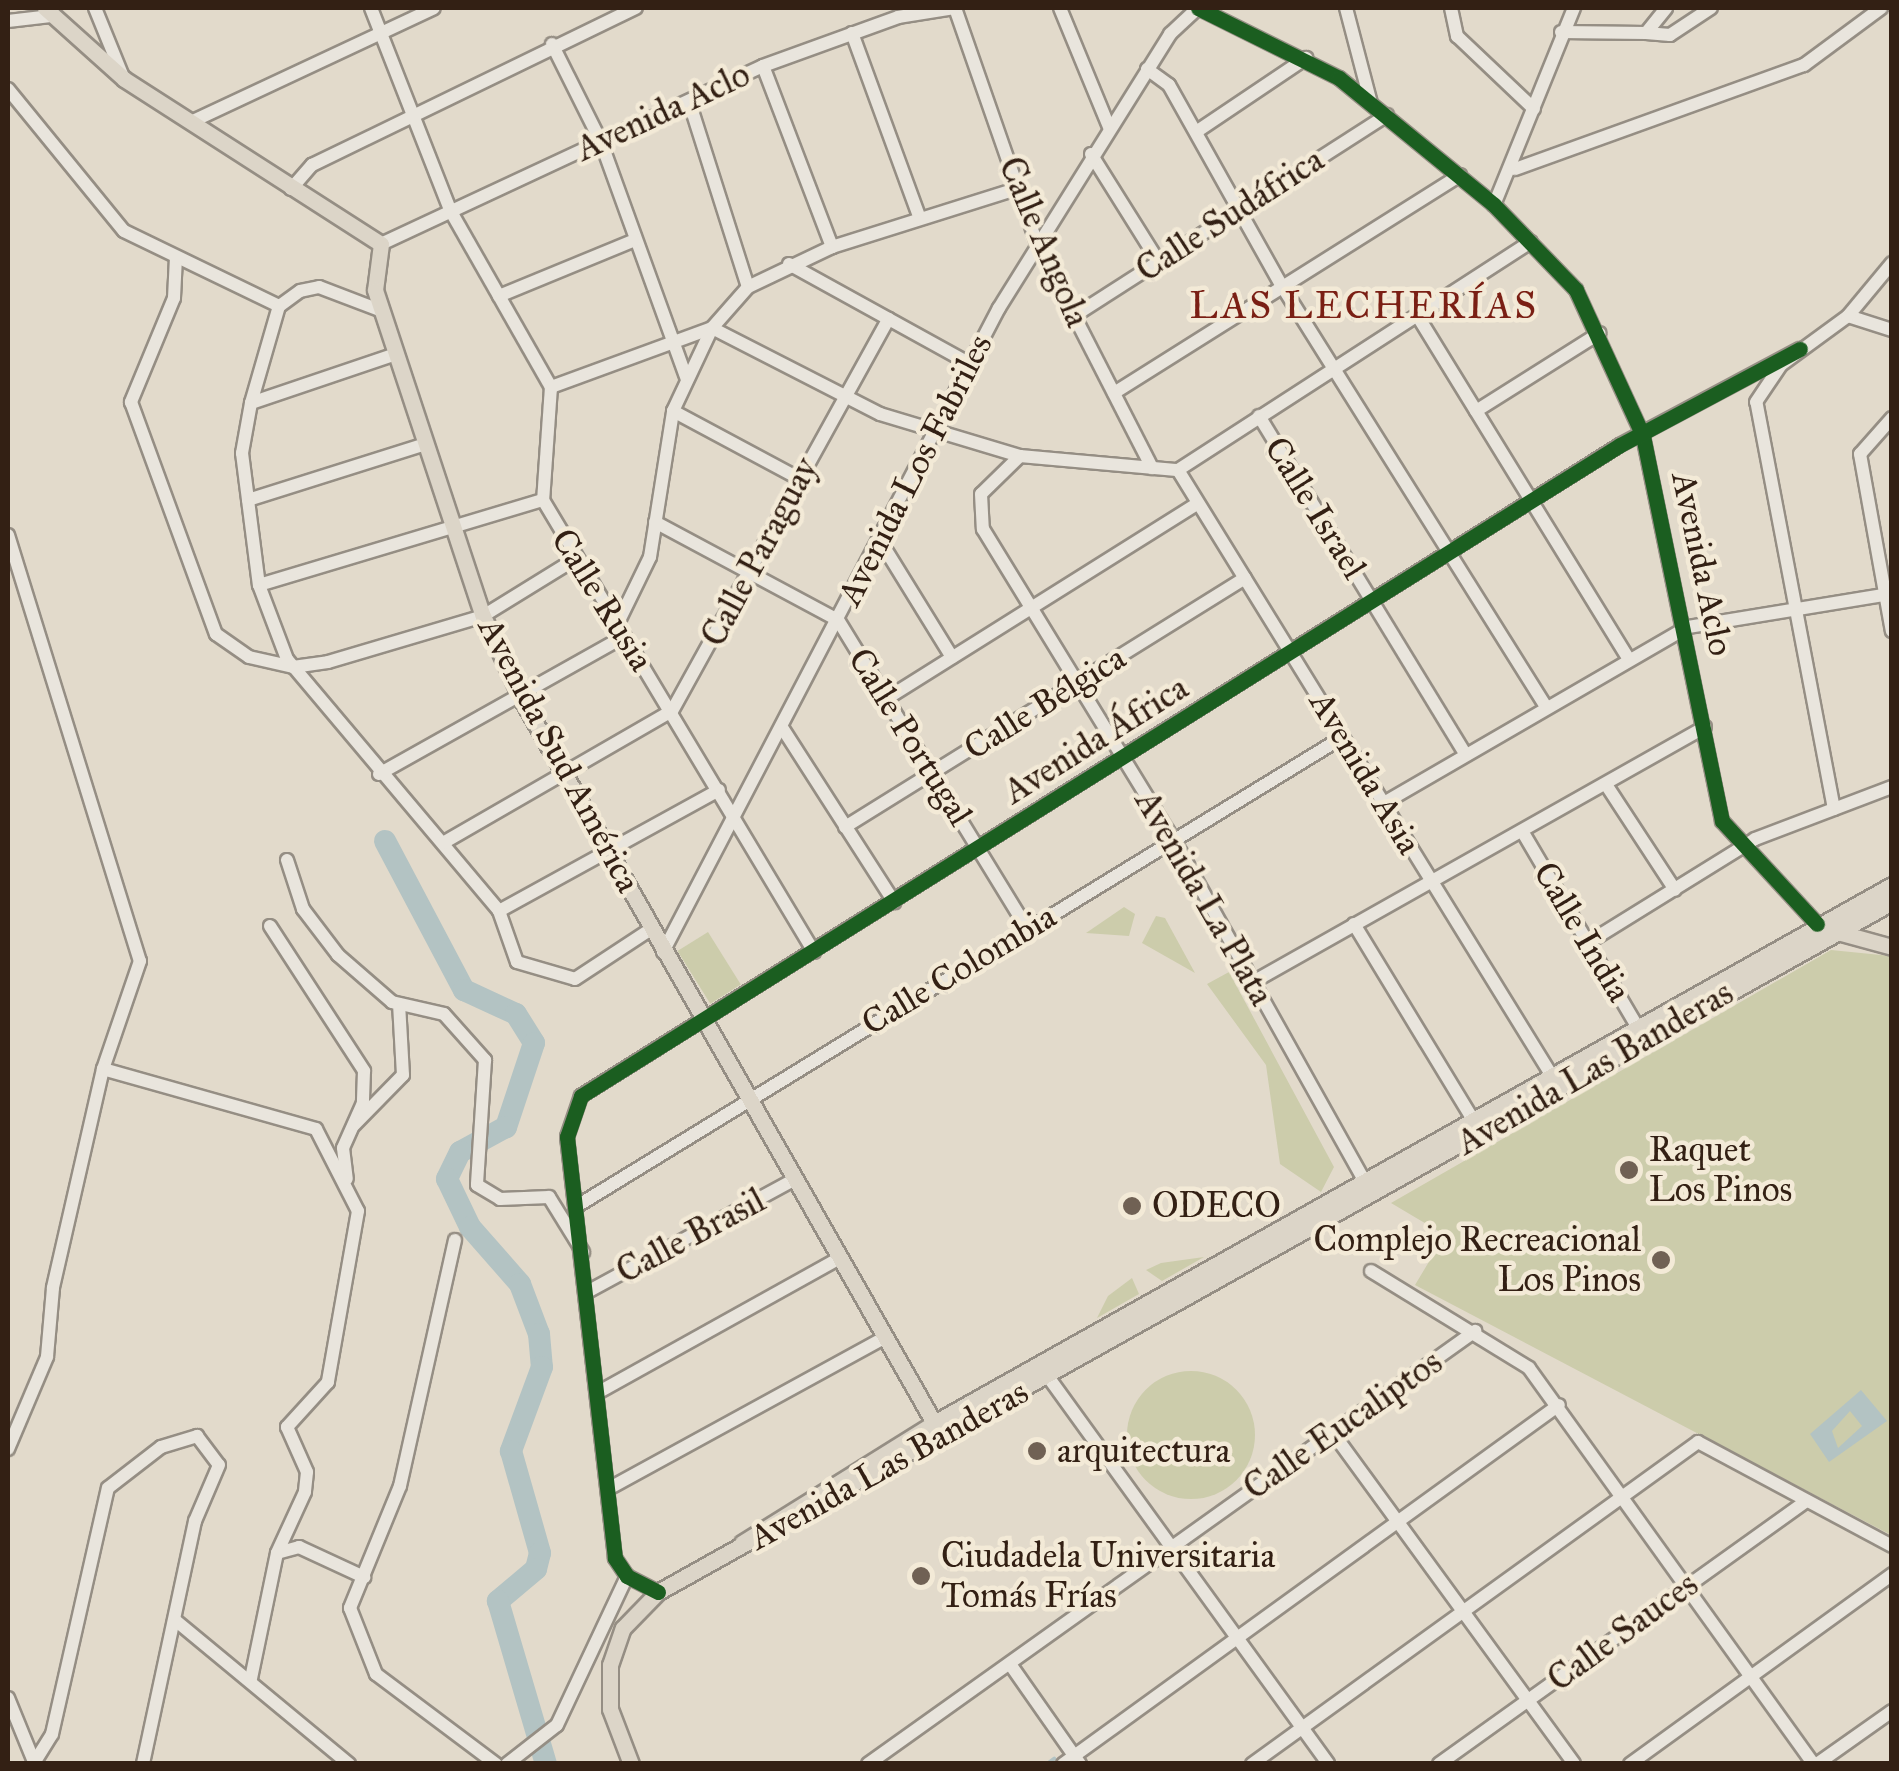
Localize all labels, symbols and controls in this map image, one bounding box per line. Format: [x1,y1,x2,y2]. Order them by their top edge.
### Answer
street label: Avenida Aclo [569,53,757,171]
street label: Calle Sudáfrica [1129,139,1331,291]
street label: Calle Angola [989,151,1099,333]
district label: LAS LECHERÍAS [1189,283,1539,329]
street label: Avenida Los Fabriles [829,327,1001,613]
street label: Calle Israel [1255,429,1375,587]
street label: Calle Paraguay [693,450,827,654]
street label: Avenida Aclo [1662,468,1742,660]
street label: Calle Rusia [542,521,662,679]
street label: Avenida Sud América [469,611,649,899]
street label: Calle Bélgica [957,637,1133,769]
street label: Calle Portugal [839,641,981,833]
street label: Avenida África [996,667,1196,813]
street label: Avenida Asia [1300,684,1430,862]
street label: Avenida La Plata [1126,783,1282,1013]
street label: Calle India [1524,855,1640,1009]
street label: Calle Colombia [854,896,1064,1044]
street label: Avenida Las Banderas [1449,972,1741,1164]
place label: Raquet Los Pinos [1649,1129,1792,1211]
marker: Raquet Los Pinos [1618,1159,1640,1181]
street label: Calle Brasil [609,1179,773,1293]
place label: ODECO [1152,1185,1281,1227]
marker: ODECO [1121,1195,1143,1217]
place label: Complejo Recreacional Los Pinos [1313,1219,1641,1301]
marker: Complejo Recreacional Los Pinos [1650,1249,1672,1271]
street label: Calle Eucaliptos [1236,1341,1450,1509]
street label: Avenida Las Banderas [742,1371,1036,1559]
place label: arquitectura [1057,1430,1230,1472]
marker: arquitectura [1026,1440,1048,1462]
place label: Ciudadela Universitaria Tomás Frías [941,1535,1275,1617]
street label: Calle Sauces [1540,1564,1706,1700]
marker: Ciudadela Universitaria Tomás Frías [910,1565,932,1587]

